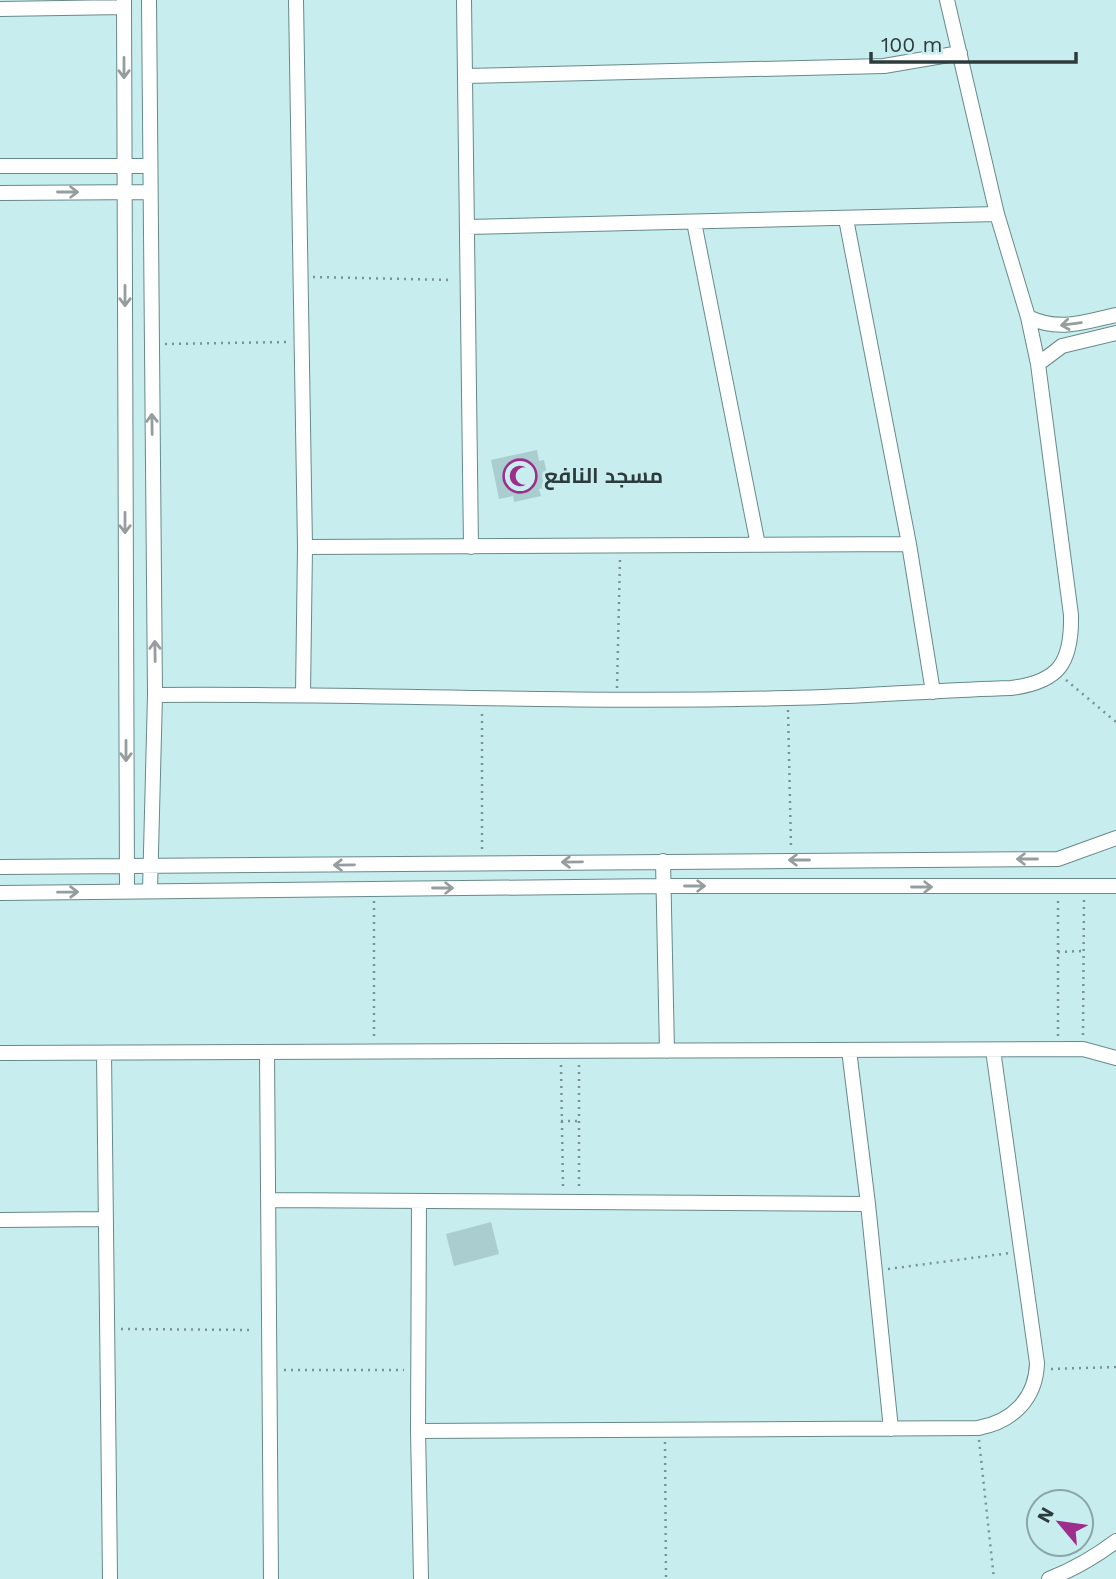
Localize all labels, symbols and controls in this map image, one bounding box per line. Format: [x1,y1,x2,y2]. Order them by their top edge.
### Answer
scale bar [871,21,1076,65]
text: 100 m [881,32,943,57]
one-way arrow [117,56,131,79]
one-way arrow [56,185,79,199]
one-way arrow [118,284,132,307]
one-way arrow [1061,317,1083,330]
one-way arrow [145,412,159,435]
mosque icon: مسجد النافع [501,457,539,495]
place label: مسجد النافع [544,463,663,490]
one-way arrow [118,511,132,534]
one-way arrow [148,640,162,663]
one-way arrow [119,739,133,762]
one-way arrow [1016,852,1039,866]
one-way arrow [788,854,811,867]
one-way arrow [561,855,584,869]
one-way arrow [333,858,356,872]
one-way arrow [683,879,706,893]
one-way arrow [910,880,933,894]
one-way arrow [431,881,454,895]
one-way arrow [56,885,79,899]
north arrow [1025,1488,1095,1558]
text: N [1032,1503,1059,1527]

